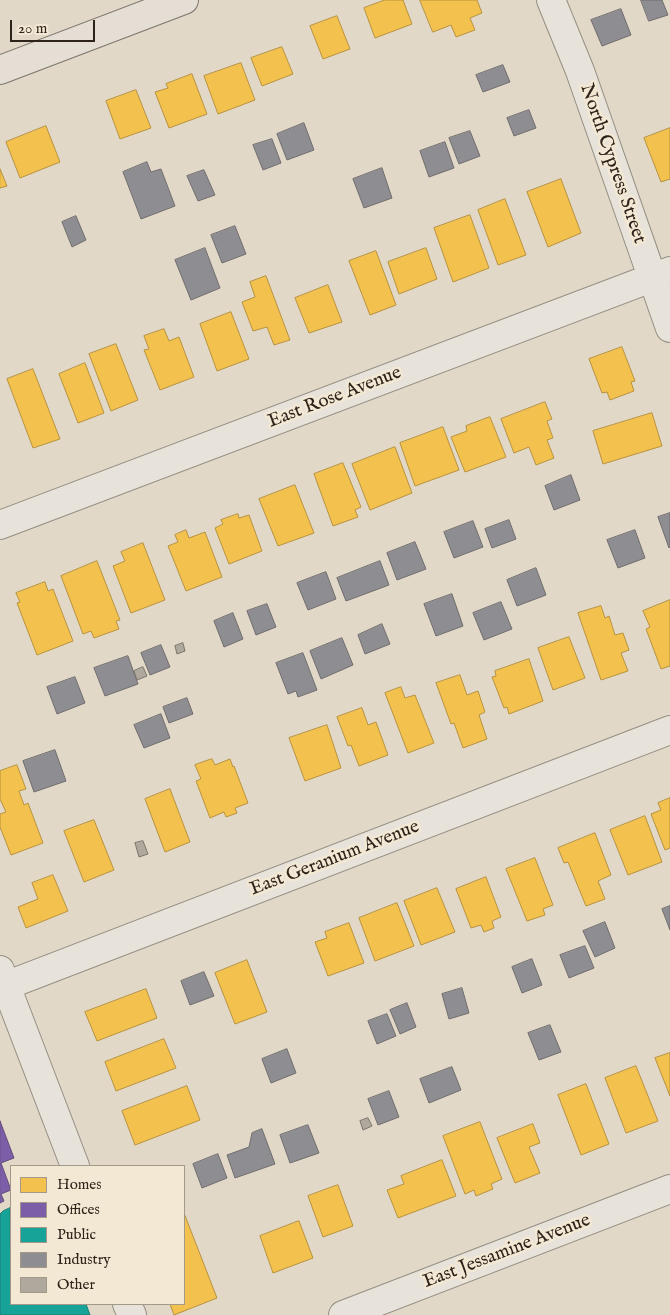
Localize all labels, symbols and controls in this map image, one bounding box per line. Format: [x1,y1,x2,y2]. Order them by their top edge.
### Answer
scale bar [12,10,98,42]
text: 20 m [18,19,47,38]
street label: North Cypress Street [574,81,650,247]
street label: East Rose Avenue [265,362,405,434]
street label: East Geranium Avenue [247,816,423,902]
legend [10,1165,185,1305]
text: Homes [57,1175,101,1194]
text: Offices [57,1200,100,1219]
street label: East Jessamine Avenue [420,1210,594,1294]
text: Public [57,1225,96,1244]
text: Industry [57,1250,111,1269]
text: Other [57,1275,95,1294]

